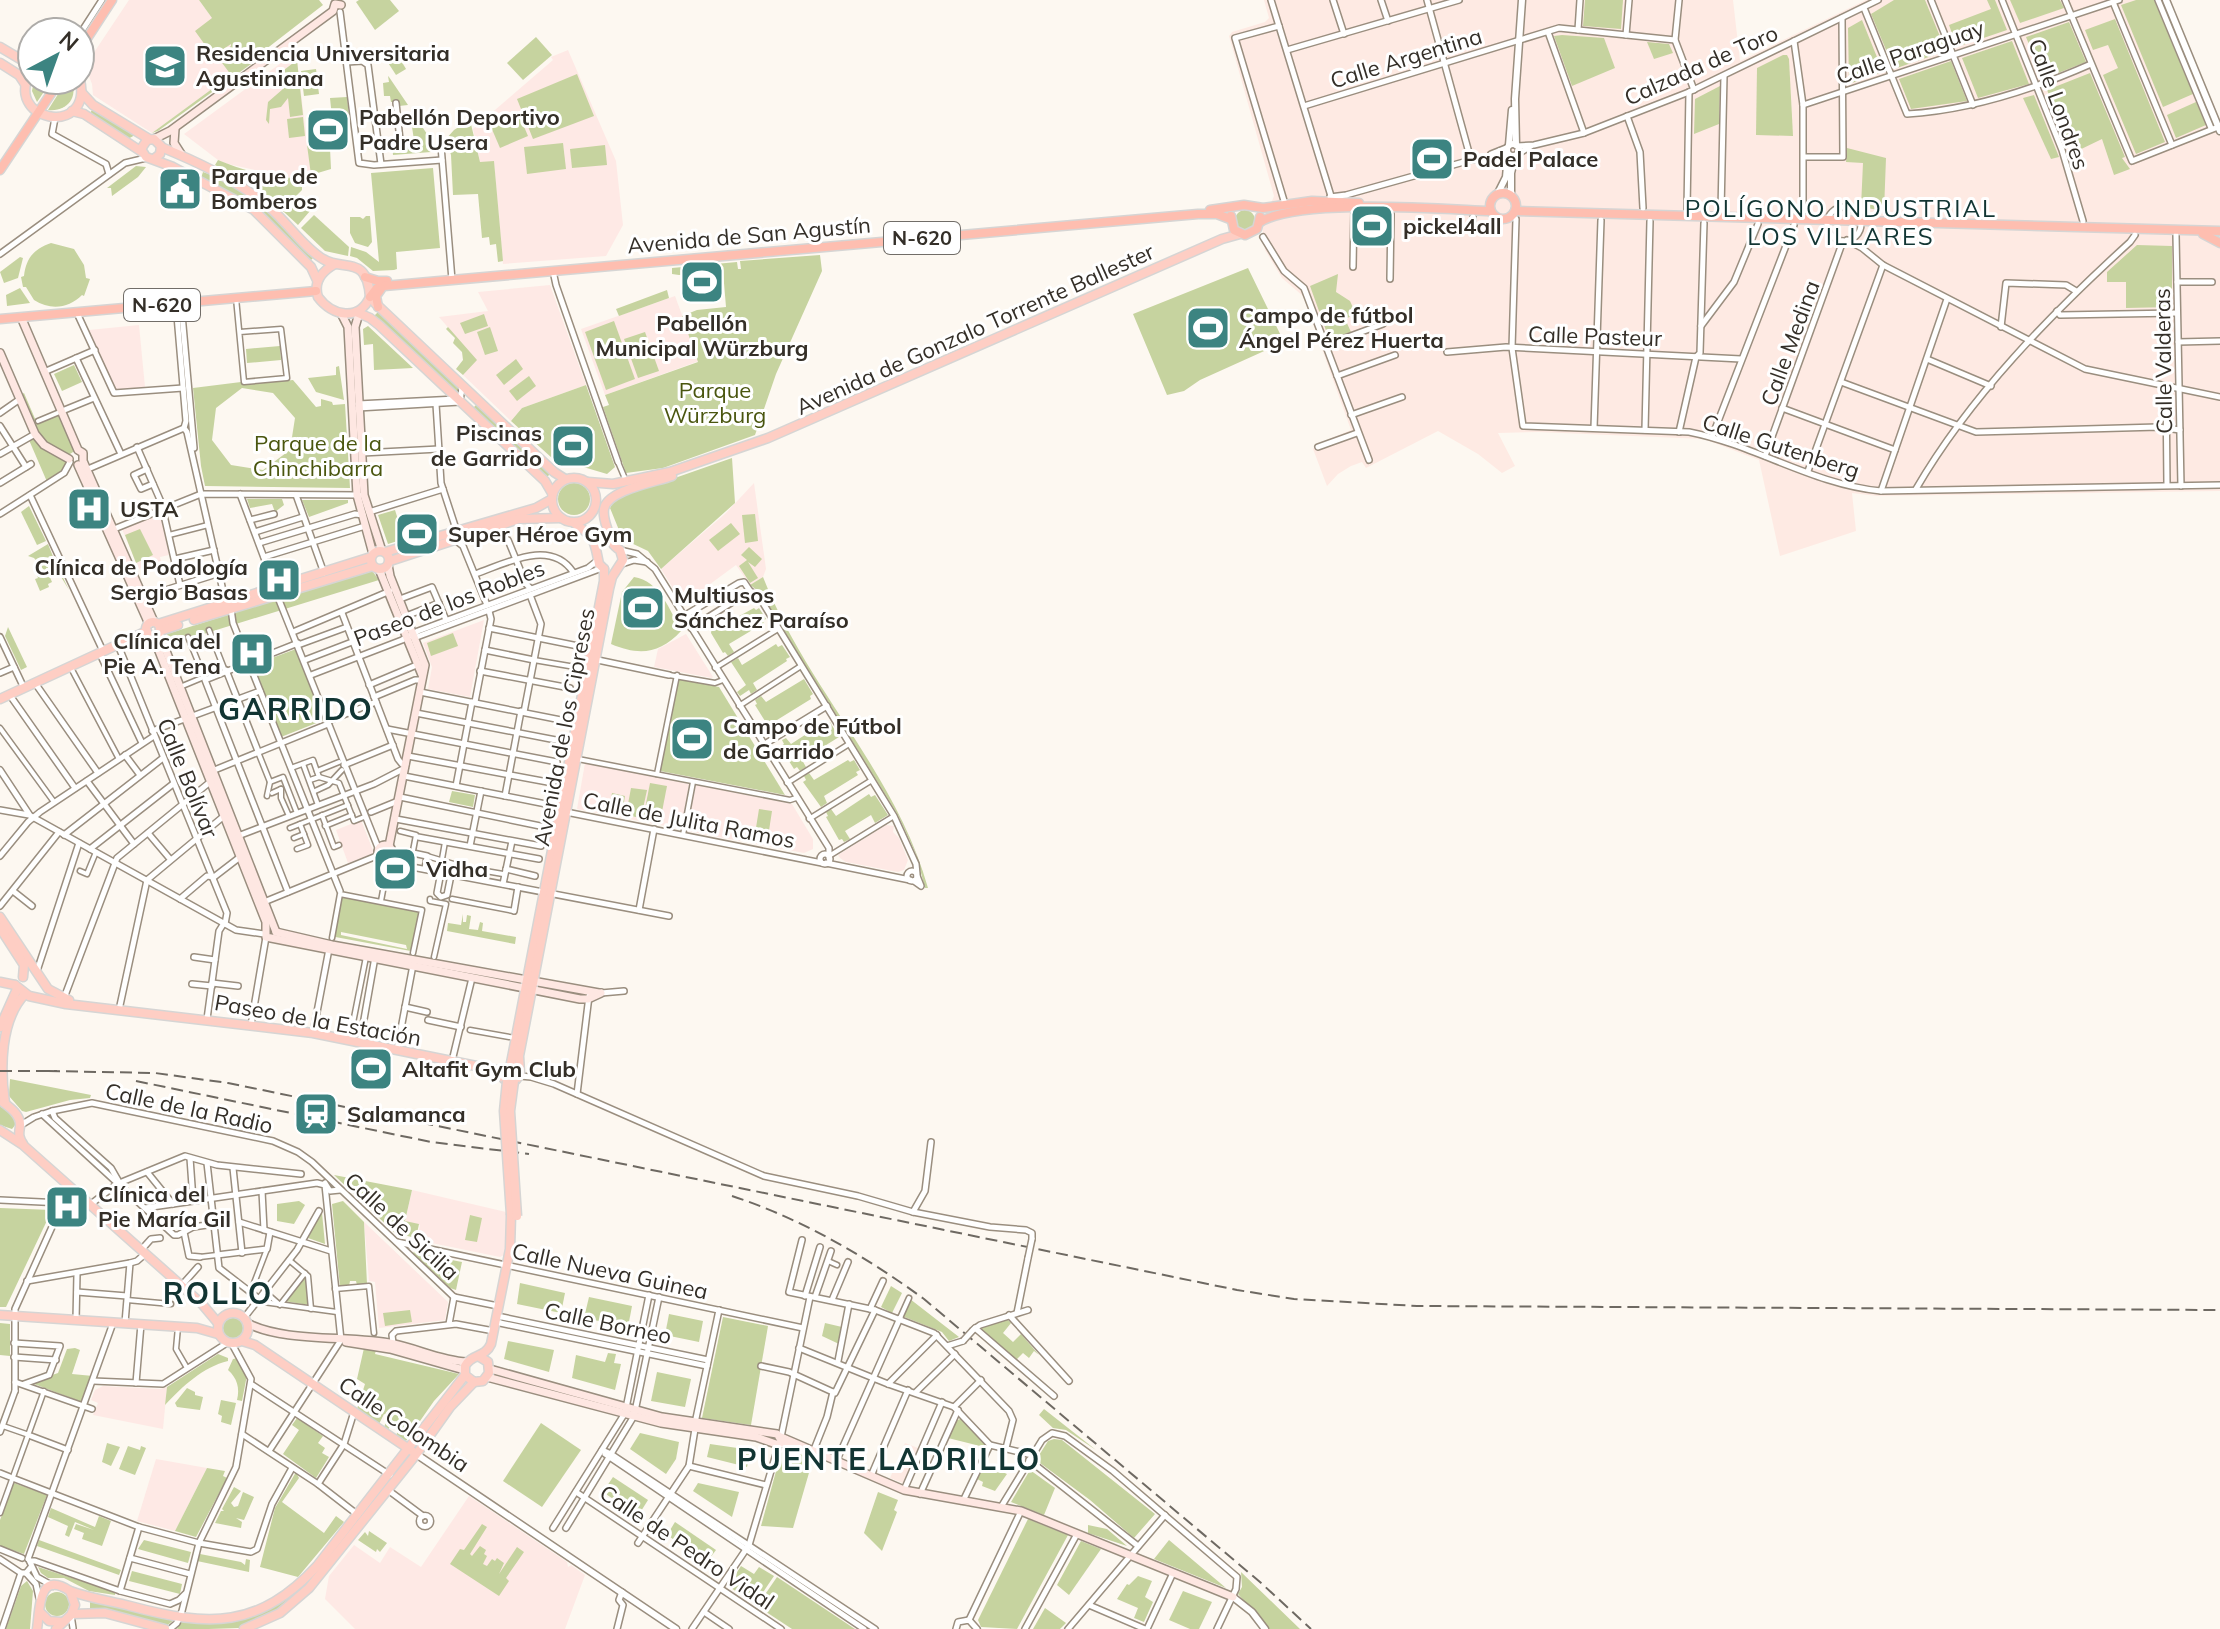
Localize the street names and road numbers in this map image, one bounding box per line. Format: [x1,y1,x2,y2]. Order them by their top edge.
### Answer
street label: Calle Paraguay [1832,13,1988,90]
street label: Calzada de Toro [1620,19,1782,111]
street label: Calle Argentina [1327,22,1485,94]
street label: Calle Londres [2022,35,2096,173]
street label: Avenida de San Agustín [626,210,872,260]
road number: N-620 [884,222,960,254]
street label: Avenida de Gonzalo Torrente Ballester [792,237,1158,421]
street label: Calle Medina [1754,276,1826,410]
street label: Calle Valderas [2148,288,2178,434]
road number: N-620 [124,289,200,321]
street label: Calle Pasteur [1527,320,1663,352]
street label: Calle Gutenberg [1699,407,1863,485]
street label: Paseo de los Robles [350,554,548,652]
street label: Avenida de los Cipreses [527,606,601,848]
street label: Calle Bolívar [151,714,225,842]
street label: Calle de Julita Ramos [581,786,797,854]
street label: Paseo de la Estación [212,988,424,1052]
street label: Calle de la Radio [103,1077,275,1139]
street label: Calle de Sicilia [339,1166,465,1286]
street label: Calle Nueva Guinea [510,1237,710,1305]
street label: Calle Borneo [542,1296,674,1350]
street label: Calle Colombia [333,1370,475,1478]
street label: Calle de Pedro Vidal [594,1478,780,1616]

